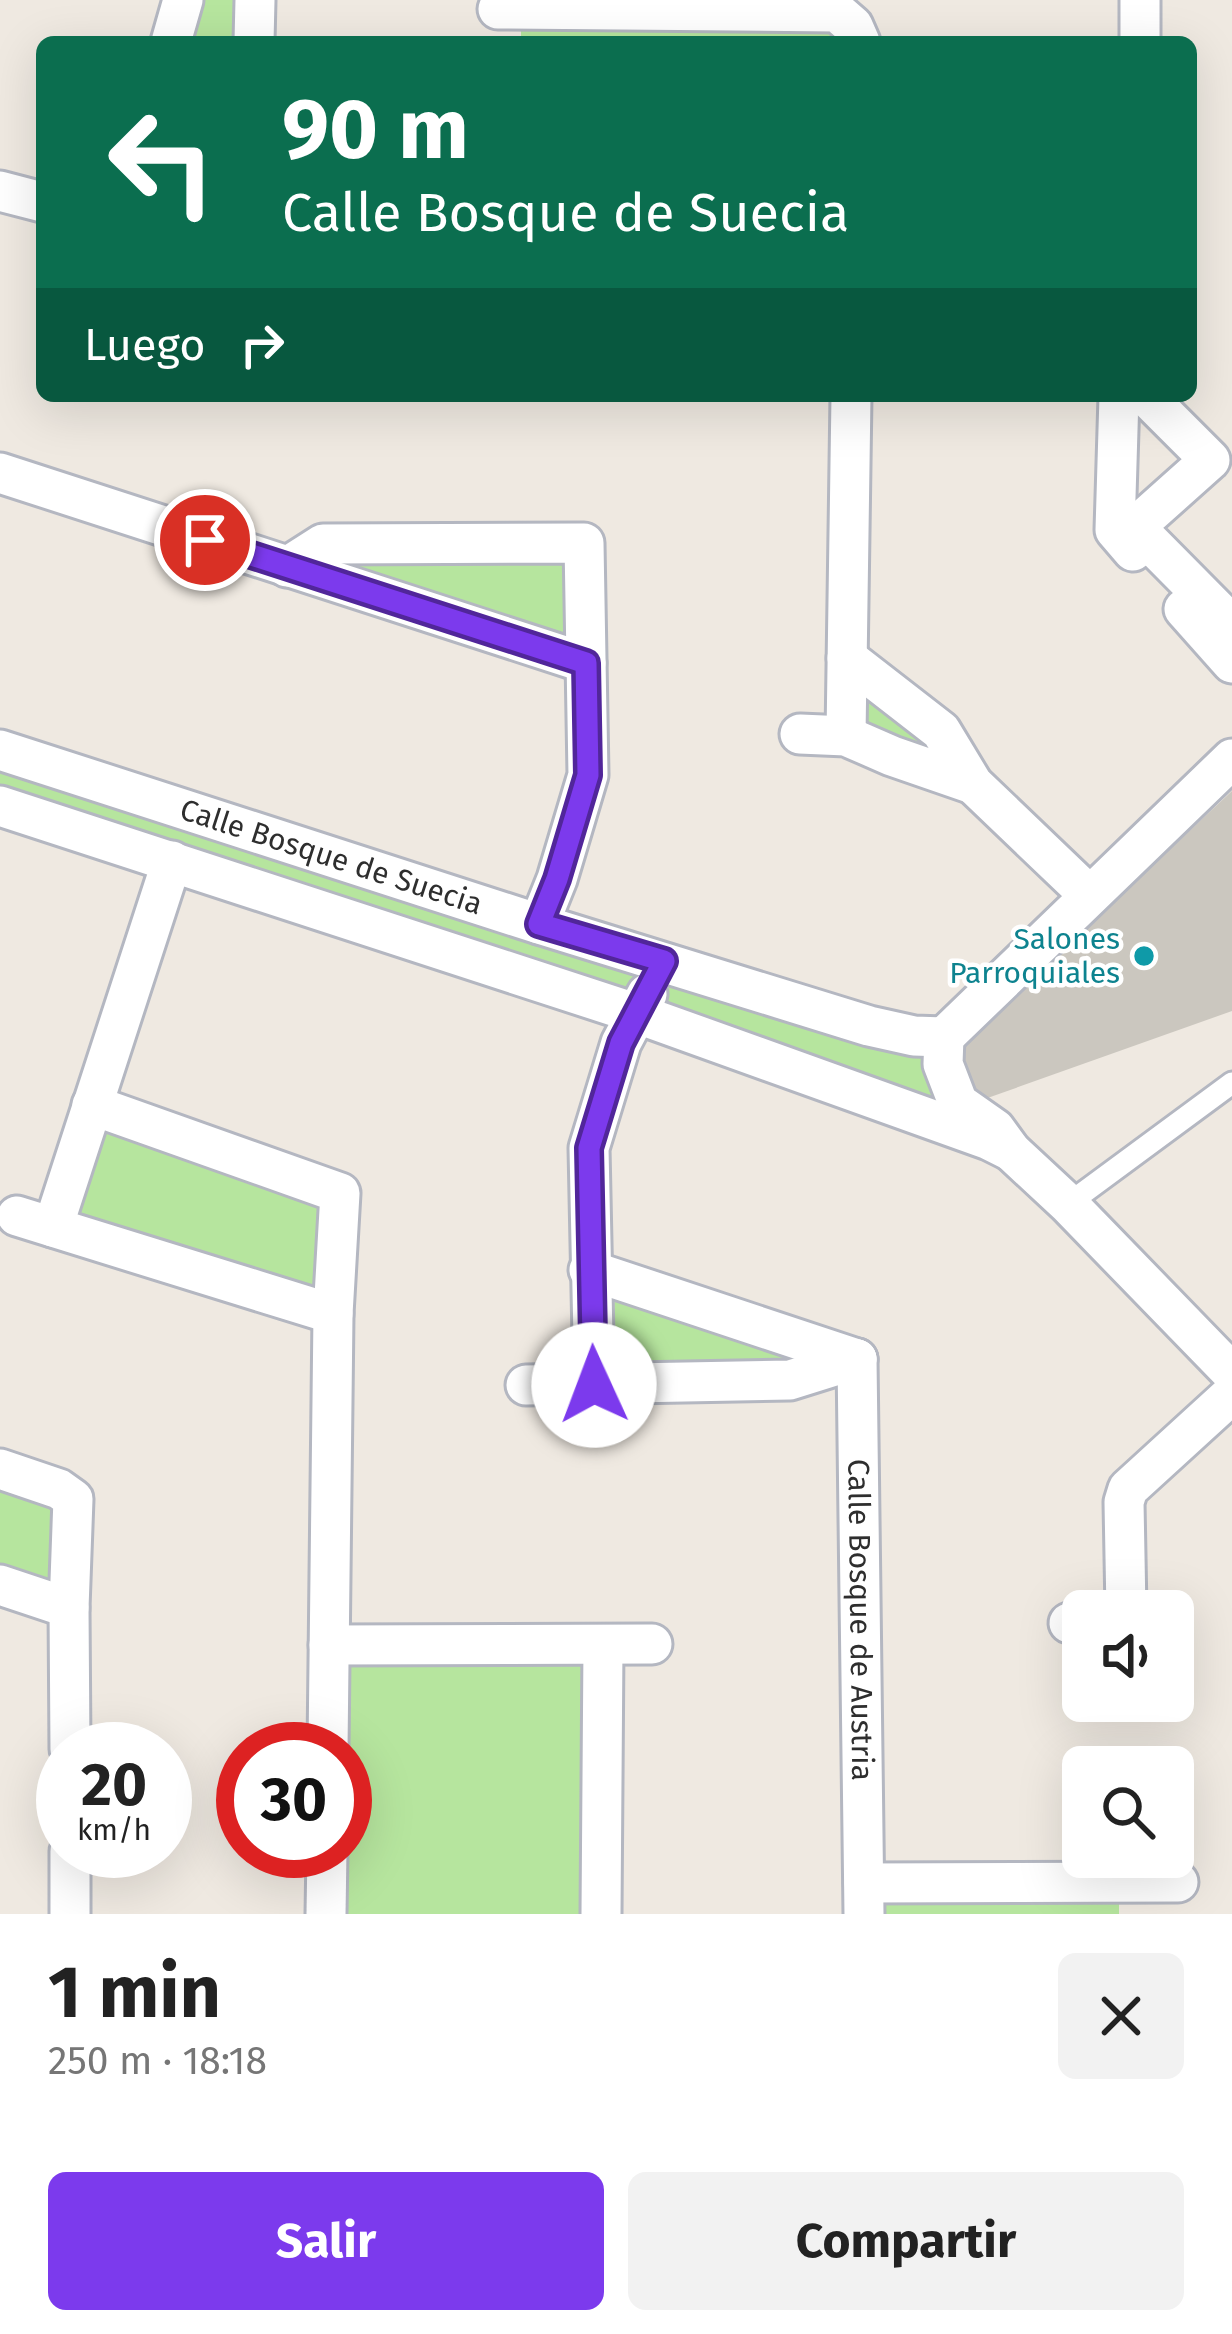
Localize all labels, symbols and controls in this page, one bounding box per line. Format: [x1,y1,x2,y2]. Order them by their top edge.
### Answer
text: 90 m [282,79,469,180]
icon: left [84,84,240,240]
text: Calle Bosque de Suecia [282,181,849,245]
icon: right [229,312,295,378]
text: Luego [84,318,205,372]
pin [154,489,256,591]
icon: arrive [172,507,238,573]
street label: Calle Bosque de Suecia [176,791,487,922]
place label: Salones Parroquiales [949,921,1120,991]
marker: Salones Parroquiales [1131,943,1157,969]
position arrow [531,1322,657,1448]
street label: Calle Bosque de Austria [840,1459,880,1781]
map controls [1062,1590,1194,1878]
button: sound [1062,1590,1194,1722]
speed limit sign: 30 [216,1722,372,1878]
button: search [1062,1746,1194,1878]
text: 20 [81,1749,147,1821]
text: km/h [77,1812,151,1848]
text: 1 min [48,1950,221,2036]
button: close [1058,1953,1184,2079]
text: 250 m · 18:18 [48,2038,267,2084]
button: Salir [48,2172,604,2310]
button: Compartir [628,2172,1184,2310]

